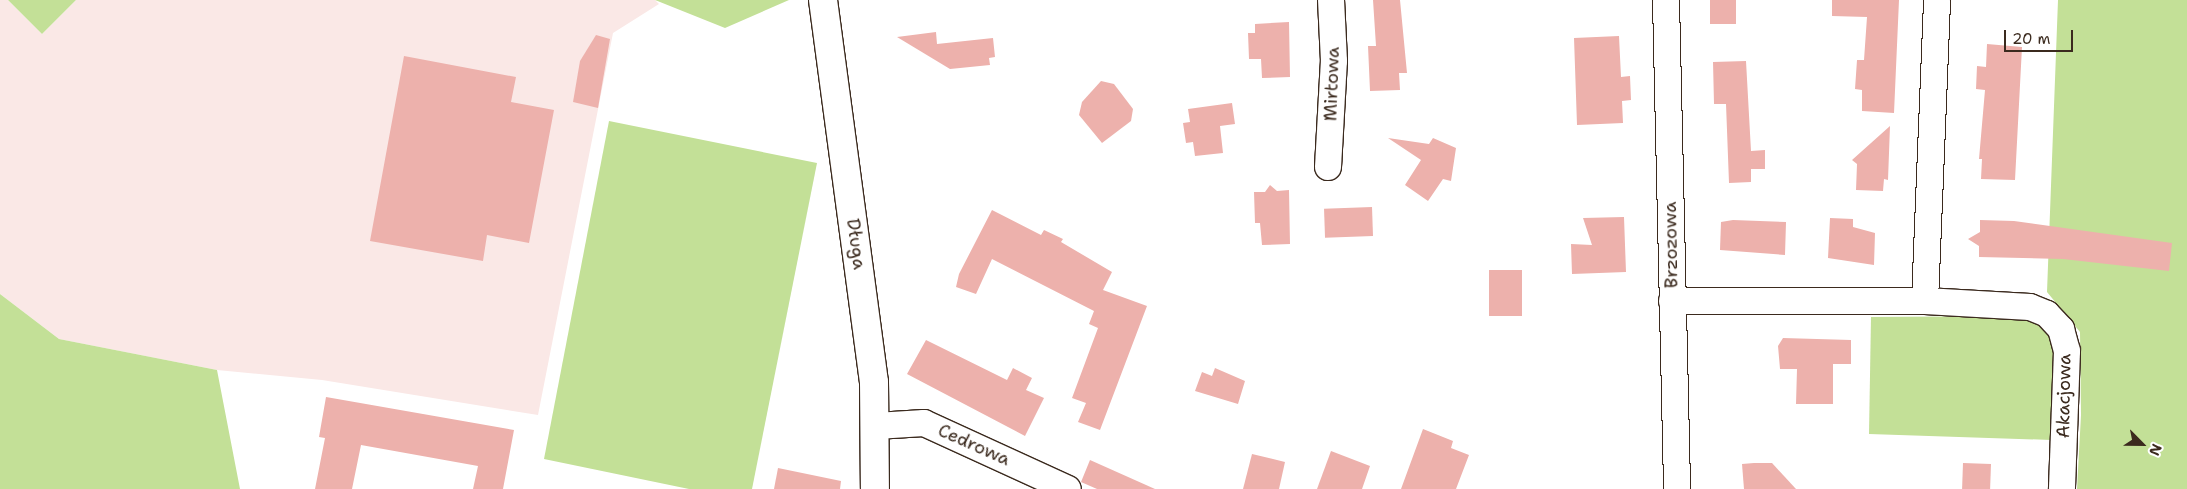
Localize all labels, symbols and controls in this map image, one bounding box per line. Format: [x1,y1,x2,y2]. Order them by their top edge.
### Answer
scale bar [2007,20,2076,52]
text: 20 m [2012,29,2051,49]
street label: Mirtowa [1320,46,1344,122]
street label: Brzozowa [1659,202,1683,288]
street label: Długa [842,217,870,271]
street label: Akacjowa [2052,353,2076,439]
north arrow [2117,419,2167,469]
street label: Cedrowa [935,420,1013,470]
text: N [2145,441,2166,458]

